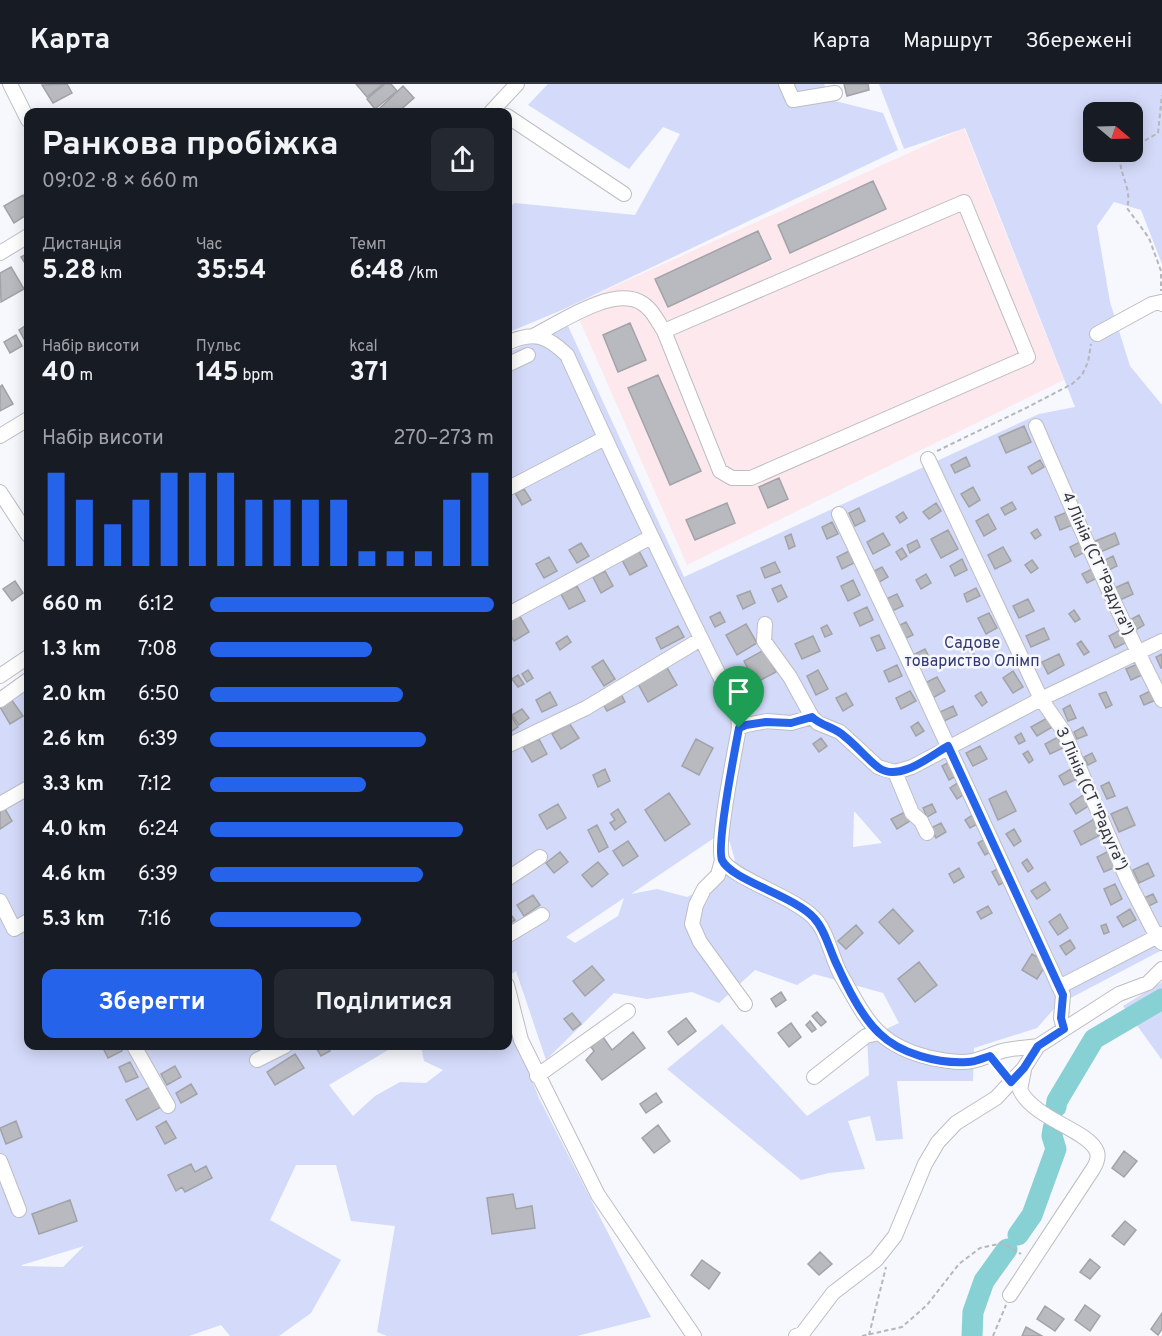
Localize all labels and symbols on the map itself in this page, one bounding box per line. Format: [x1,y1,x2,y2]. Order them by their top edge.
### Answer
north arrow [1083,102,1143,162]
street label: 4 Лінія (СТ "Радуга") [1056,489,1138,639]
park label: Садове товариство Олімп [904,634,1040,672]
pin [713,666,764,728]
street label: З Лінія (СТ "Радуга") [1050,724,1132,874]

